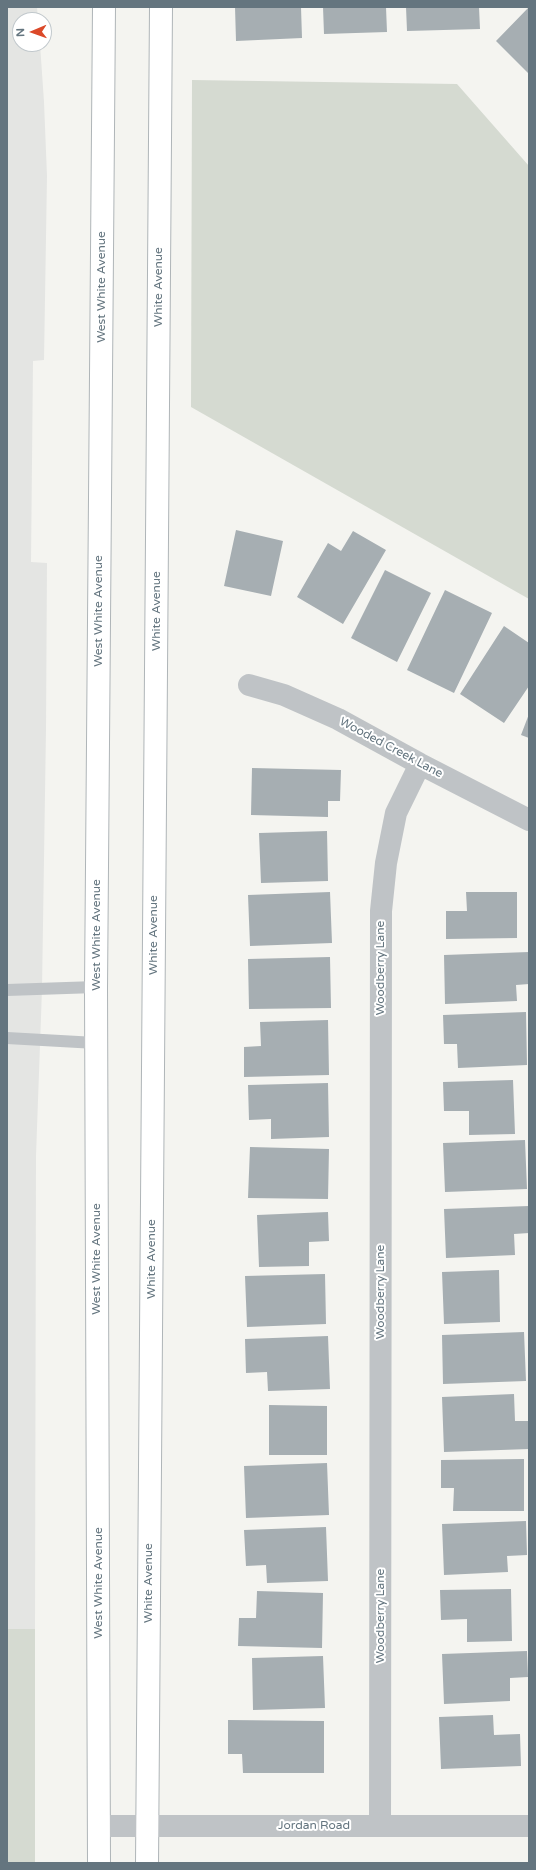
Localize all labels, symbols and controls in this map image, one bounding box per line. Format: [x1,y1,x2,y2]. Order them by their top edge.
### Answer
north arrow [12,12,52,52]
text: N [14,28,27,37]
street label: West White Avenue [95,231,109,343]
street label: White Avenue [152,247,166,327]
street label: West White Avenue [92,555,106,667]
street label: White Avenue [150,571,164,651]
street label: Wooded Creek Lane [337,715,445,781]
street label: West White Avenue [90,879,104,991]
street label: White Avenue [147,895,161,975]
street label: Woodberry Lane [374,921,388,1015]
street label: West White Avenue [90,1203,104,1315]
street label: White Avenue [145,1219,159,1299]
street label: Woodberry Lane [374,1245,388,1339]
street label: West White Avenue [92,1527,106,1639]
street label: White Avenue [142,1543,156,1623]
street label: Woodberry Lane [374,1569,388,1663]
street label: Jordan Road [278,1819,350,1833]

